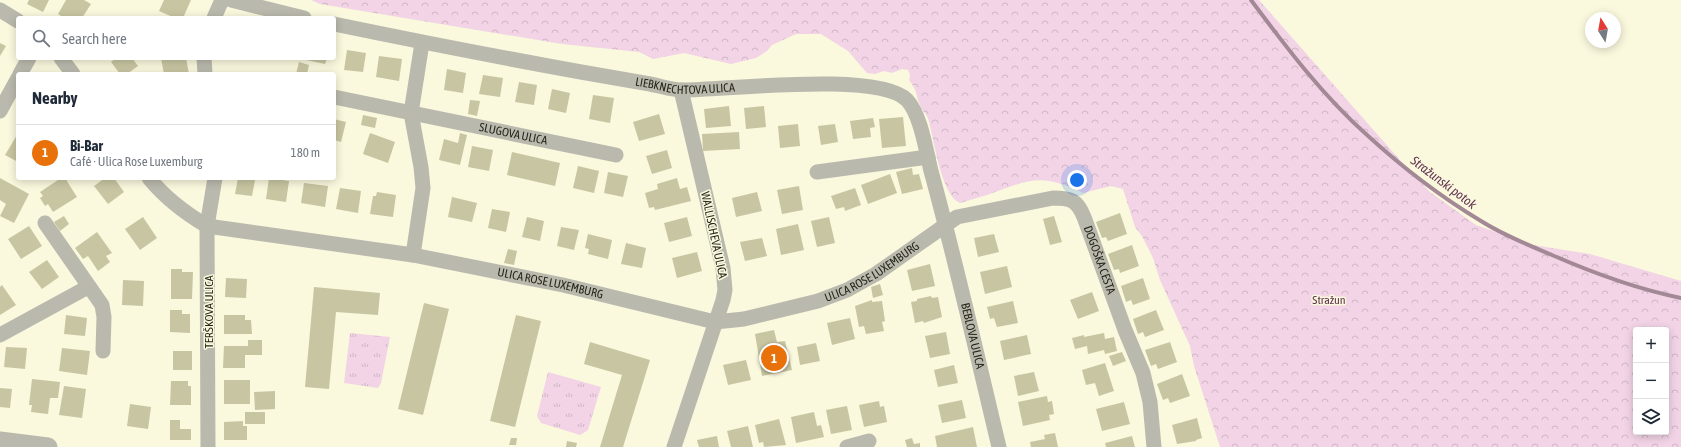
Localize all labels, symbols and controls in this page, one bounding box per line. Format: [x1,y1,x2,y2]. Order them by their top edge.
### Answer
north arrow [1585,12,1621,48]
search box [16,16,336,60]
icon: search [30,27,52,49]
text: Search here [62,30,127,47]
street label: LIEBKNECHTOVA ULICA [634,75,735,97]
text: Nearby [32,88,78,108]
street label: SLUGOVA ULICA [478,120,549,148]
text: Bi-Bar [70,137,103,154]
text: 1 [42,145,48,160]
text: 180 m [291,145,320,160]
water label: Stražunski potok [1407,152,1480,212]
text: Café · Ulica Rose Luxemburg [70,154,203,169]
your location [1067,170,1087,190]
street label: WALLISCHEVA ULICA [698,190,730,280]
street label: DOGOŠKA CESTA [1081,224,1118,296]
street label: ULICA ROSE LUXEMBURG [823,239,922,305]
street label: ULICA ROSE LUXEMBURG [496,265,605,302]
street label: TERŠKOVA ULICA [202,275,216,349]
park label: Stražun [1312,293,1346,307]
street label: BEBLOVA ULICA [958,302,987,370]
map controls [1633,327,1669,435]
button: + [1633,327,1669,363]
pin: 1 [761,343,787,373]
button: − [1633,363,1669,399]
button: layers [1633,399,1669,435]

